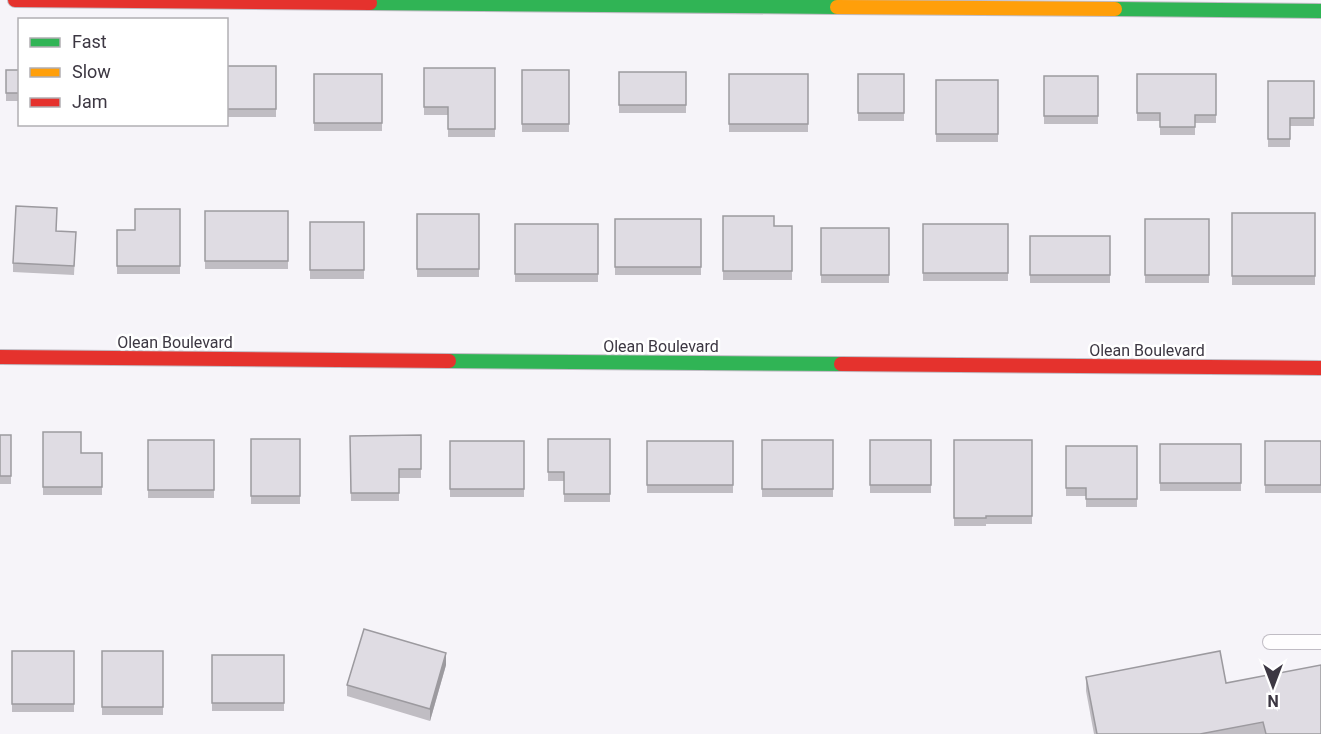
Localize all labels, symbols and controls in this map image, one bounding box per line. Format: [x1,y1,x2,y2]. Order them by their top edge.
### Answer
legend [18,18,228,126]
text: Fast [72,31,107,52]
text: Slow [72,61,111,82]
text: Jam [72,91,108,112]
street label: Olean Boulevard [117,333,233,352]
street label: Olean Boulevard [603,337,719,356]
street label: Olean Boulevard [1089,341,1205,360]
north arrow [1243,656,1303,716]
text: N [1267,691,1279,710]

